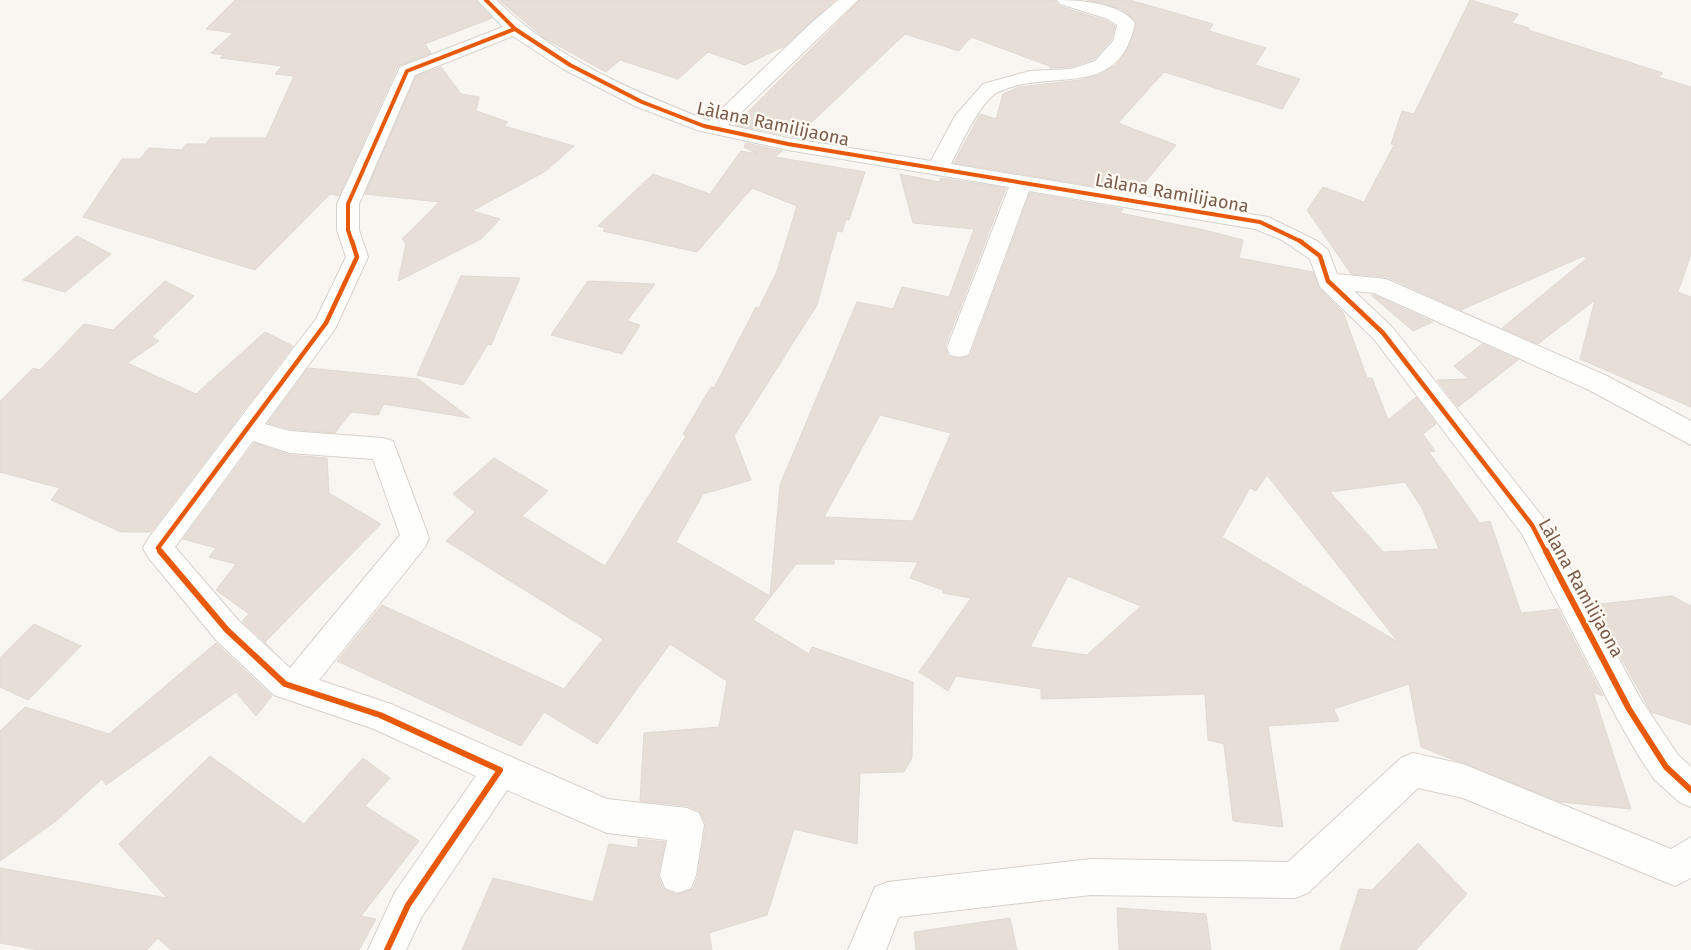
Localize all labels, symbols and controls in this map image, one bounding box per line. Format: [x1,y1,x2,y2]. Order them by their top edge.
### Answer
street label: Làlana Ramilijaona [695,97,851,151]
street label: Làlana Ramilijaona [1094,169,1250,217]
street label: Làlana Ramilijaona [1534,515,1628,661]

